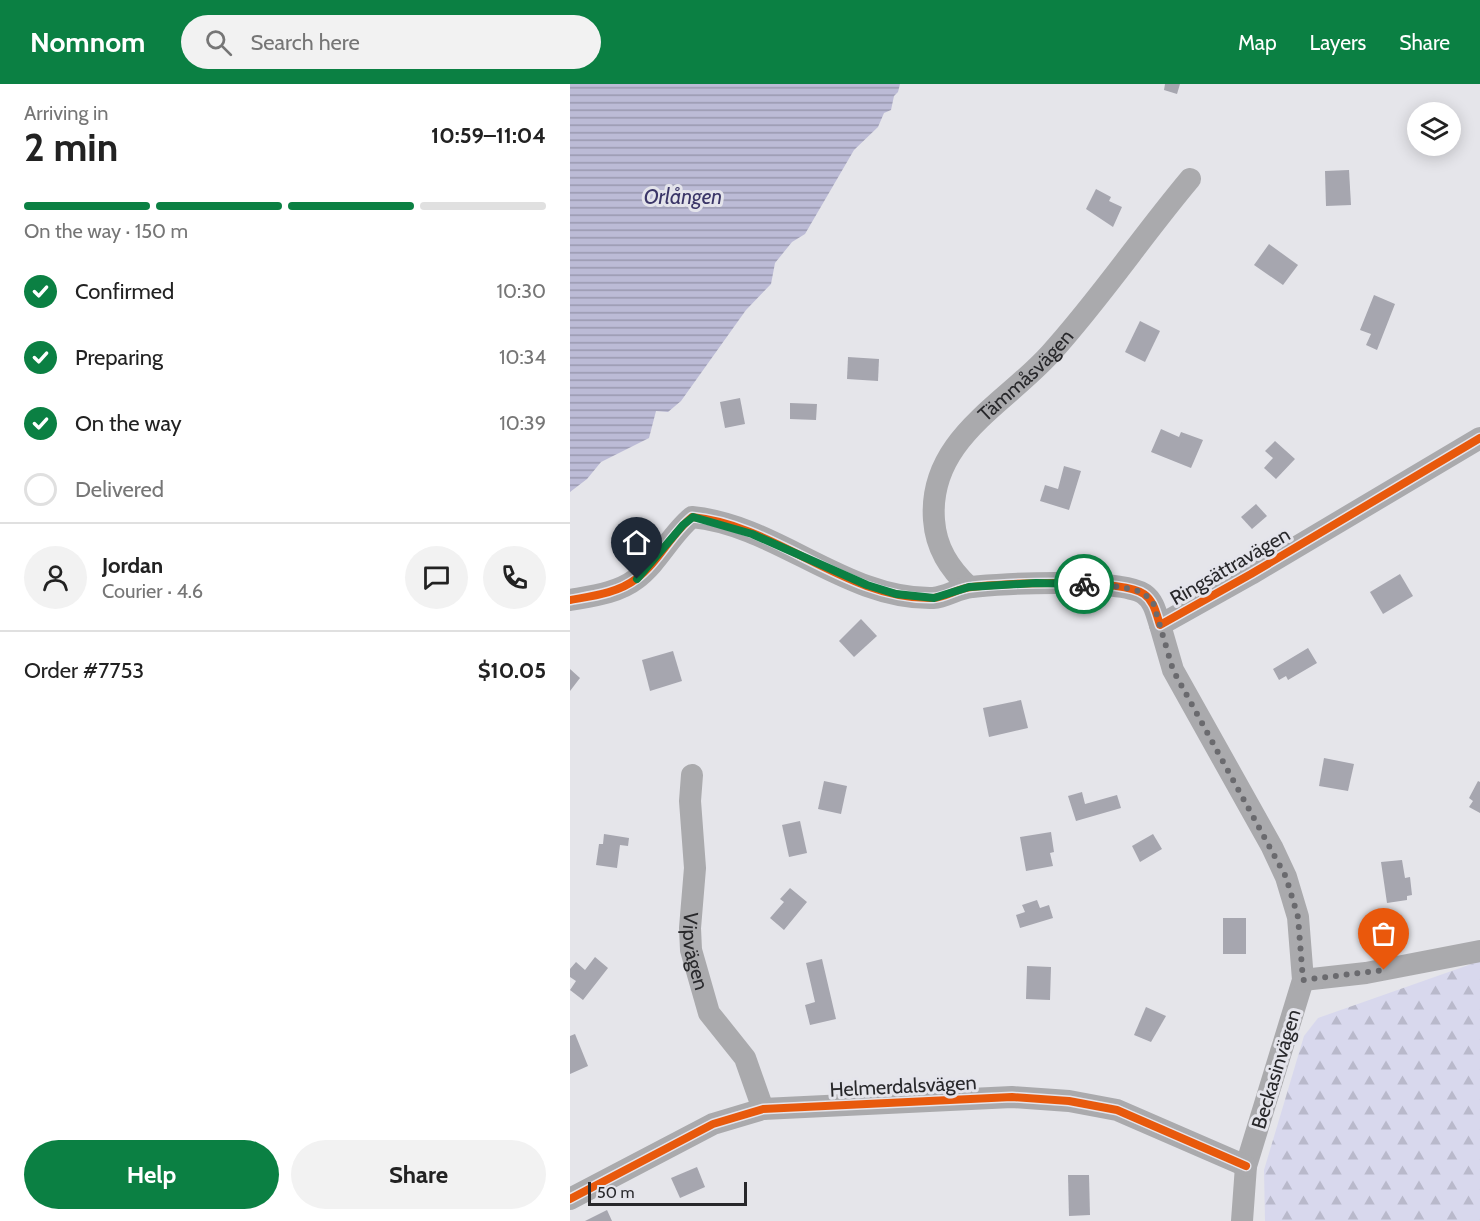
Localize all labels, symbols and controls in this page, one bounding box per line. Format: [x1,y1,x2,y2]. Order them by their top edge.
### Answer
search box [181,15,601,69]
text: Nomnom [30,25,145,59]
icon: search [202,26,235,59]
text: Search here [250,29,360,56]
text: Map [1238,30,1277,55]
text: Layers [1310,30,1366,55]
text: Share [1399,30,1450,55]
text: Arriving in [24,101,108,125]
map controls [1407,102,1461,156]
button: layers [1407,102,1461,156]
text: 10:59–11:04 [431,122,546,149]
text: 2 min [24,123,118,171]
water label: Orlången [644,184,722,209]
text: On the way · 150 m [24,219,188,243]
icon: check [24,275,57,308]
text: Confirmed [75,278,174,305]
text: 10:30 [497,279,546,303]
street label: Tämmåsvägen [973,324,1078,426]
icon: check [24,341,57,374]
text: Preparing [75,344,163,371]
text: 10:34 [499,345,546,369]
icon: check [24,407,57,440]
text: On the way [75,410,182,437]
text: 10:39 [499,411,546,435]
text: Delivered [75,476,164,503]
pin [611,517,662,579]
street label: Ringsättravägen [1166,522,1294,610]
icon: home [620,526,653,559]
button: person [24,546,87,609]
button: chat [405,546,468,609]
button: phone [483,546,546,609]
text: Jordan [102,552,163,579]
courier [1054,554,1114,614]
icon: bike [1068,568,1101,601]
text: Courier · 4.6 [102,579,203,603]
text: Order #7753 [24,657,144,684]
text: $10.05 [478,657,546,684]
pin [1358,908,1409,970]
street label: Vipvägen [678,911,714,993]
icon: bag [1367,917,1400,950]
street label: Beckasinvägen [1246,1006,1306,1132]
street label: Helmerdalsvägen [829,1070,977,1102]
button: Help [24,1140,279,1209]
button: Share [291,1140,546,1209]
scale bar [588,1179,747,1206]
text: 50 m [597,1183,634,1202]

